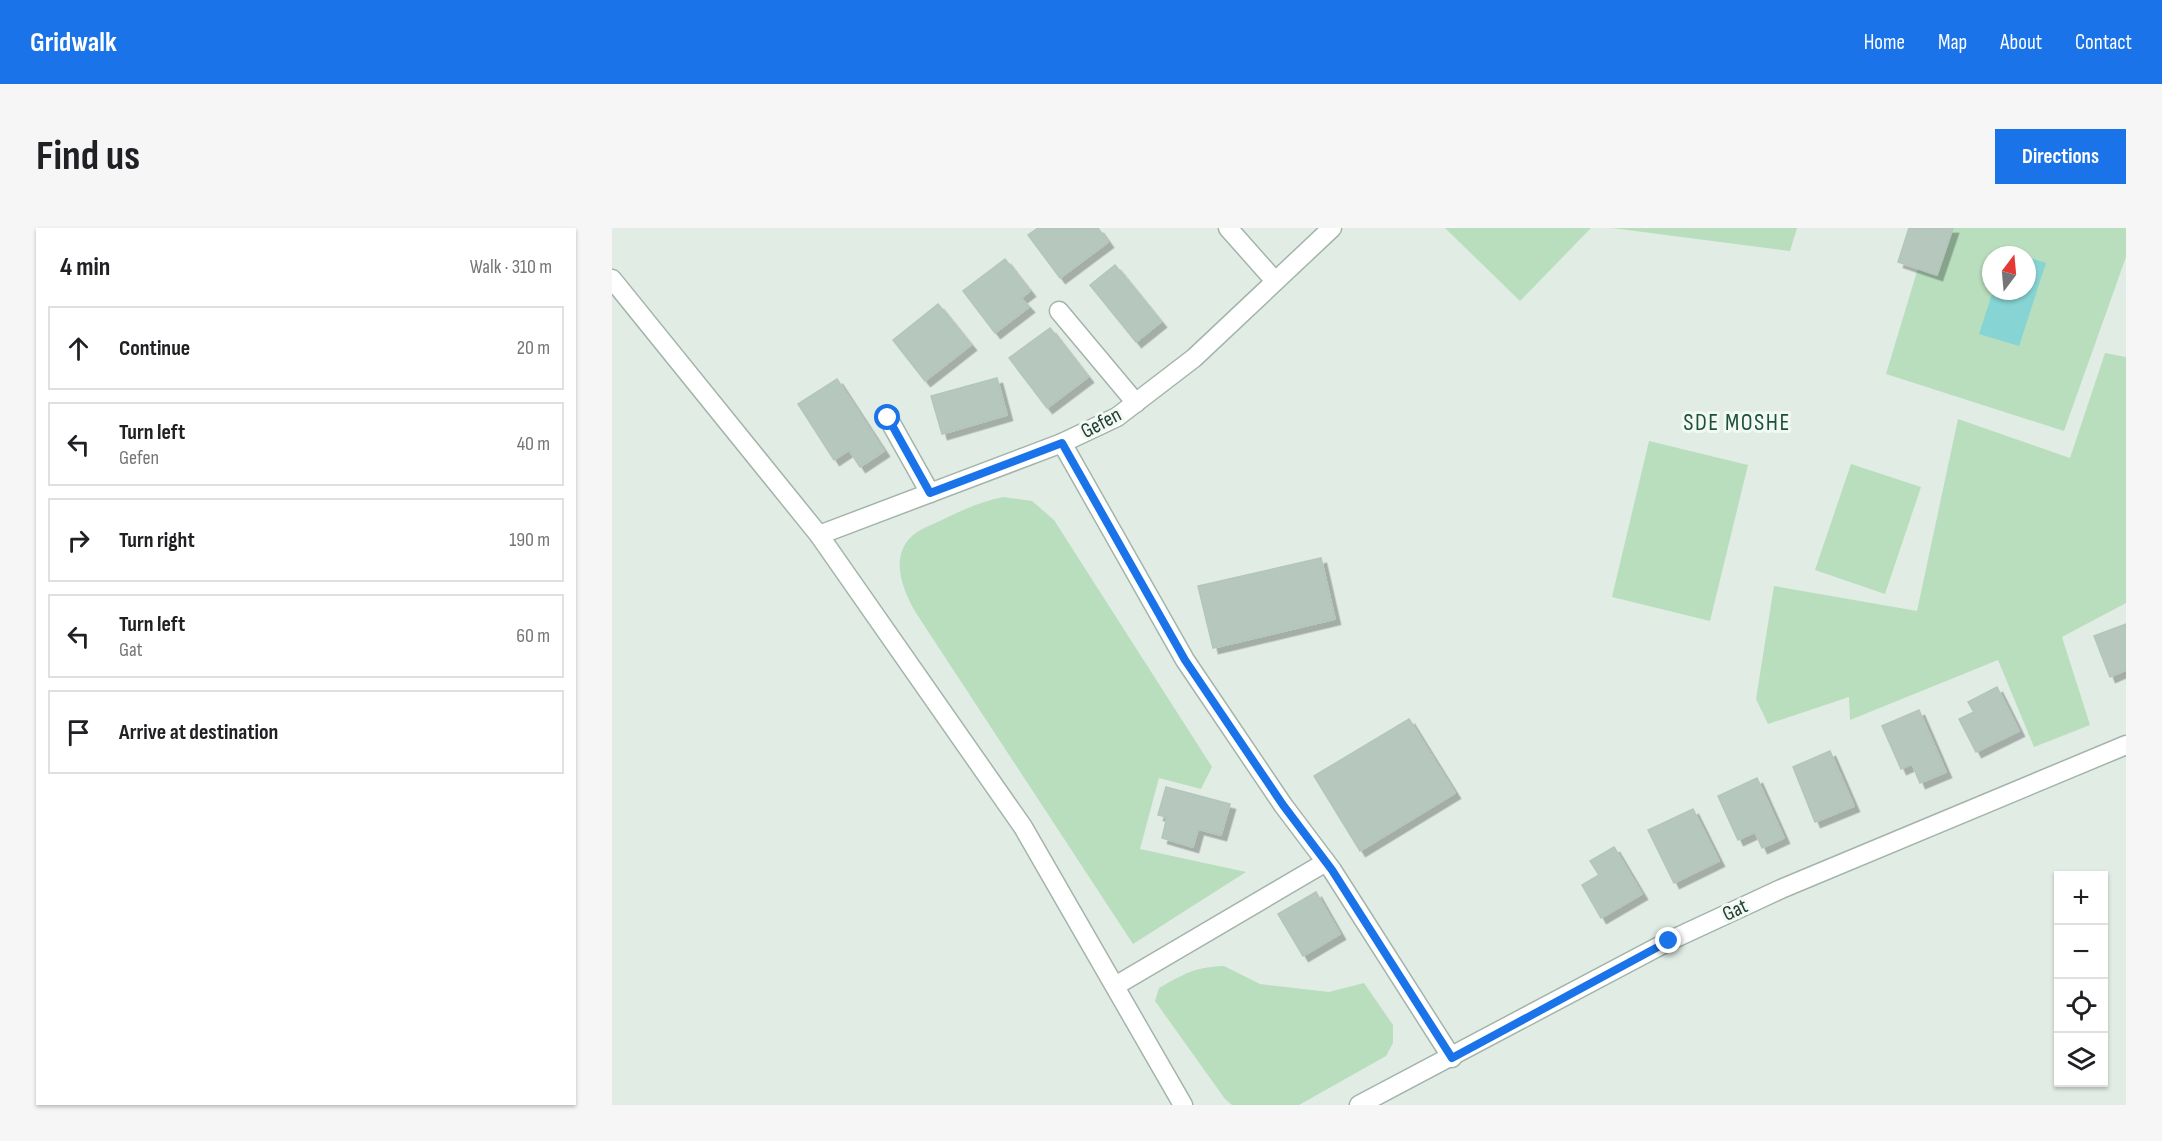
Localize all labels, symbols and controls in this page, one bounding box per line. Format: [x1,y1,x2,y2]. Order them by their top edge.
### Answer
text: Gridwalk [30,26,117,59]
text: Home [1864,30,1905,55]
text: Map [1938,30,1967,55]
text: About [2000,30,2042,55]
text: Contact [2075,30,2132,55]
button: Directions [1995,129,2126,184]
text: Find us [36,131,140,182]
north arrow [1982,246,2036,300]
text: 4 min [60,252,110,283]
text: Walk · 310 m [470,255,552,279]
icon: ahead [62,332,95,365]
text: Continue [119,335,190,362]
text: 20 m [517,336,550,360]
street label: Gefen [1077,402,1125,444]
route start [874,404,900,430]
district label: SDE MOSHE [1683,408,1791,437]
text: Turn left [119,419,185,446]
icon: left [62,428,95,461]
text: 40 m [517,432,550,456]
text: Gefen [119,446,159,470]
icon: right [62,524,95,557]
text: Turn right [119,527,195,554]
text: 190 m [509,528,550,552]
text: Turn left [119,611,185,638]
icon: left [62,620,95,653]
text: 60 m [516,624,550,648]
text: Gat [119,638,143,662]
icon: arrive [62,716,95,749]
text: Arrive at destination [119,719,278,746]
map controls [2054,871,2108,1087]
button: + [2054,871,2108,925]
street label: Gat [1718,893,1752,927]
button: − [2054,925,2108,979]
route end [1655,927,1681,953]
button: locate [2054,979,2108,1033]
button: layers [2054,1033,2108,1087]

